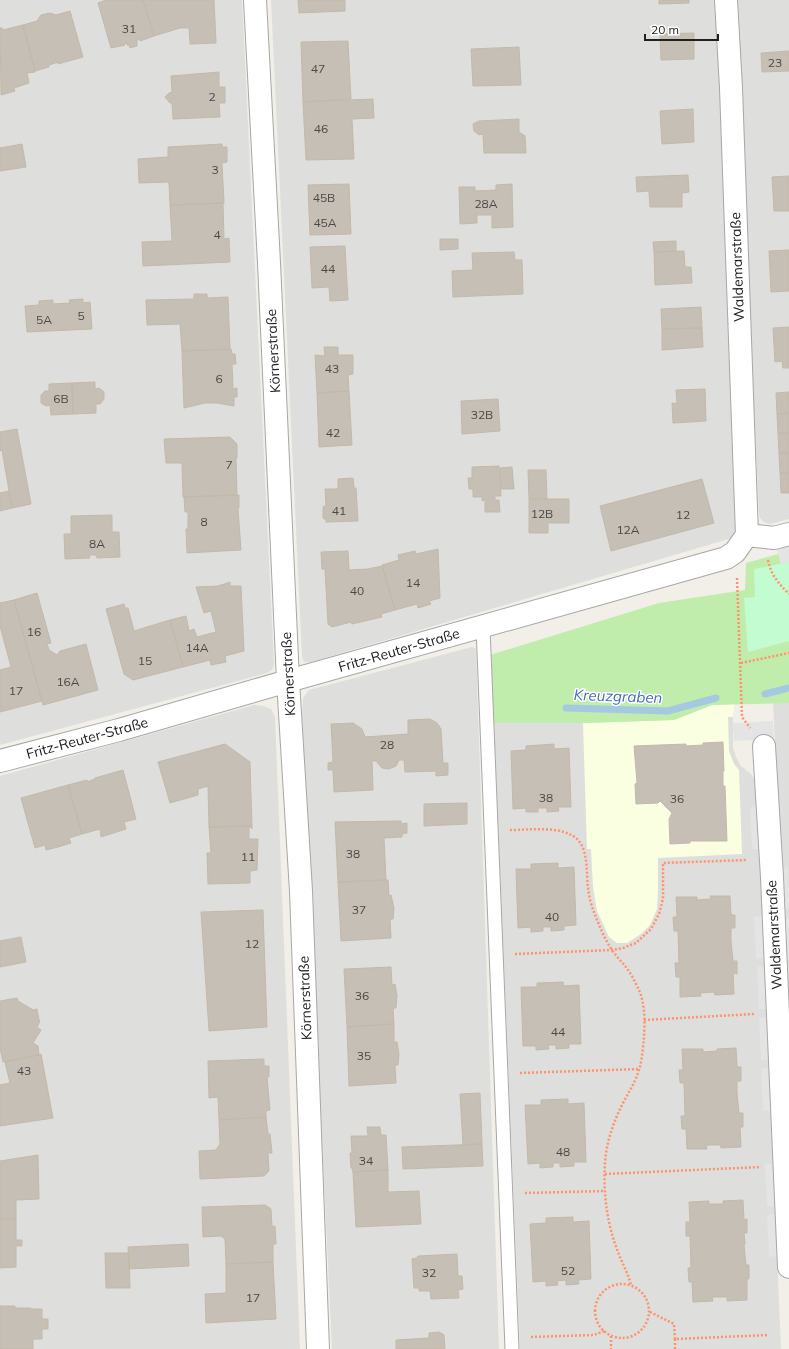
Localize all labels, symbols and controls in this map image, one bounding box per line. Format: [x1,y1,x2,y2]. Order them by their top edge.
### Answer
scale bar [645,16,718,42]
house number: 31 [122,21,136,36]
text: 20 m [651,22,679,37]
house number: 23 [768,55,782,70]
house number: 47 [311,61,325,76]
house number: 2 [208,89,216,104]
house number: 46 [314,121,328,136]
house number: 3 [211,162,219,177]
house number: 45B [313,190,335,205]
house number: 28A [474,196,498,211]
street label: Waldemarstraße [726,212,748,322]
house number: 45A [313,215,337,230]
house number: 4 [213,227,221,242]
house number: 44 [321,261,335,276]
house number: 5 [77,308,85,323]
street label: Körnerstraße [262,308,284,394]
house number: 5A [36,312,52,327]
house number: 43 [325,361,339,376]
house number: 6 [215,371,223,386]
house number: 6B [53,391,69,406]
house number: 32B [471,407,493,422]
house number: 42 [326,425,340,440]
house number: 7 [225,457,233,472]
house number: 41 [332,503,346,518]
house number: 12B [531,506,553,521]
house number: 12 [676,507,690,522]
house number: 8 [200,514,208,529]
house number: 12A [616,522,640,537]
house number: 8A [89,536,105,551]
house number: 14 [406,575,420,590]
house number: 40 [350,583,364,598]
house number: 16 [27,624,41,639]
street label: Fritz-Reuter-Straße [336,624,462,676]
street label: Körnerstraße [277,631,299,717]
house number: 14A [185,640,209,655]
house number: 15 [138,653,152,668]
house number: 16A [56,674,80,689]
house number: 17 [9,683,23,698]
water label: Kreuzgraben [573,685,663,707]
street label: Fritz-Reuter-Straße [24,713,150,763]
house number: 28 [380,737,394,752]
house number: 38 [539,790,553,805]
house number: 36 [670,791,684,806]
house number: 38 [346,846,360,861]
house number: 11 [241,849,255,864]
street label: Waldemarstraße [762,880,786,990]
house number: 37 [352,902,366,917]
house number: 40 [545,909,559,924]
house number: 12 [245,936,259,951]
street label: Körnerstraße [295,956,315,1040]
house number: 36 [355,988,369,1003]
house number: 44 [551,1024,565,1039]
house number: 35 [357,1048,371,1063]
house number: 43 [17,1063,31,1078]
house number: 48 [556,1144,570,1159]
house number: 34 [359,1153,373,1168]
house number: 52 [561,1263,575,1278]
house number: 32 [422,1265,436,1280]
house number: 17 [246,1290,260,1305]

